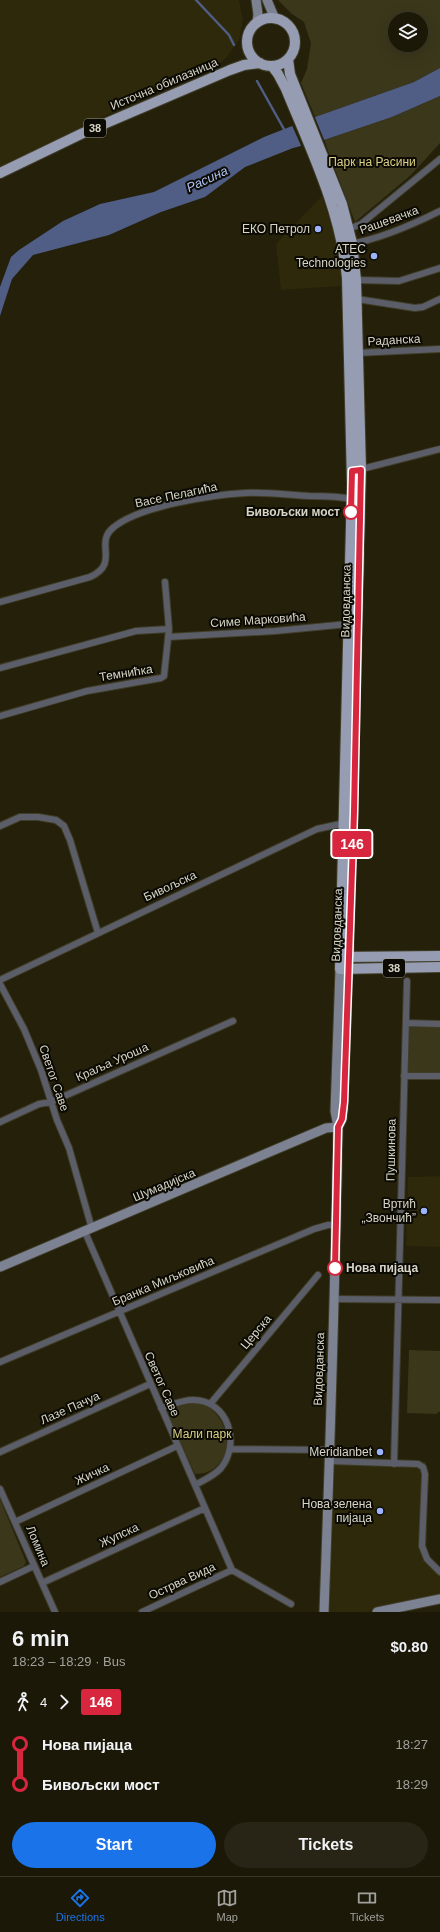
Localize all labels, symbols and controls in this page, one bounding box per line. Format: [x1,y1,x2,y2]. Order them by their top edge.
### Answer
map controls [388,12,428,52]
button: layers [388,12,428,52]
street label: Источна обилазница [108,55,220,113]
road number: 38 [84,119,106,137]
park label: Парк на Расини [328,155,416,169]
water label: Расина [184,163,230,195]
street label: Рашевачка [358,203,421,237]
place label: ЕКО Петрол [242,222,310,236]
marker: ЕКО Петрол [313,224,323,234]
place label: ATEC Technologies [296,242,366,270]
marker: ATEC Technologies [369,251,379,261]
street label: Раданска [367,332,421,348]
street label: Васе Пелагића [134,479,219,511]
marker: Бивољски мост [343,504,359,520]
place label: Бивољски мост [246,505,340,519]
street label: Видовданска [338,564,354,638]
street label: Симе Марковића [210,610,306,630]
street label: Темнићка [98,662,154,684]
line badge: 146 [329,831,375,857]
text: 146 [340,836,364,852]
street label: Бивољска [141,868,199,904]
street label: Видовданска [329,888,345,962]
road number: 38 [383,959,405,977]
street label: Краља Уроша [74,1040,151,1084]
street label: Светог Саве [36,1043,72,1113]
street label: Пушкинова [383,1118,399,1181]
street label: Шумадијска [131,1165,198,1204]
place label: Вртић „Звончић” [362,1197,416,1225]
marker: Вртић „Звончић” [419,1206,429,1216]
street label: Бранка Миљковића [110,1253,216,1309]
marker: Нова пијаца [327,1260,343,1276]
place label: Нова пијаца [346,1261,418,1275]
street label: Церска [238,1312,275,1352]
street label: Видовданска [311,1332,327,1406]
street label: Светог Саве [142,1349,183,1419]
street label: Лазе Пачуа [38,1389,102,1427]
park label: Мали парк [173,1427,232,1441]
place label: Meridianbet [309,1445,373,1459]
marker: Meridianbet [375,1447,385,1457]
street label: Жичка [73,1460,112,1488]
place label: Нова зелена пијаца [302,1497,372,1525]
marker: Нова зелена пијаца [375,1506,385,1516]
street label: Жупска [97,1520,141,1550]
street label: Ломина [23,1524,53,1569]
street label: Острва Вида [146,1559,218,1603]
text: 6 min [12,1626,69,1651]
text: $0.80 [390,1638,428,1655]
text: 18:23 – 18:29 · Bus [12,1654,125,1669]
icon: walk [12,1691,34,1713]
icon: forward [53,1691,75,1713]
text: 146 [89,1694,113,1710]
text: 4 [40,1695,47,1710]
text: Нова пијаца [42,1736,132,1753]
text: 18:27 [395,1737,428,1752]
text: Бивољски мост [42,1776,160,1793]
text: 18:29 [395,1777,428,1792]
button: Start [12,1822,216,1868]
button: Tickets [224,1822,428,1868]
tab: Directions [56,1887,105,1923]
tab: Map [216,1887,238,1923]
tab: Tickets [350,1887,384,1923]

